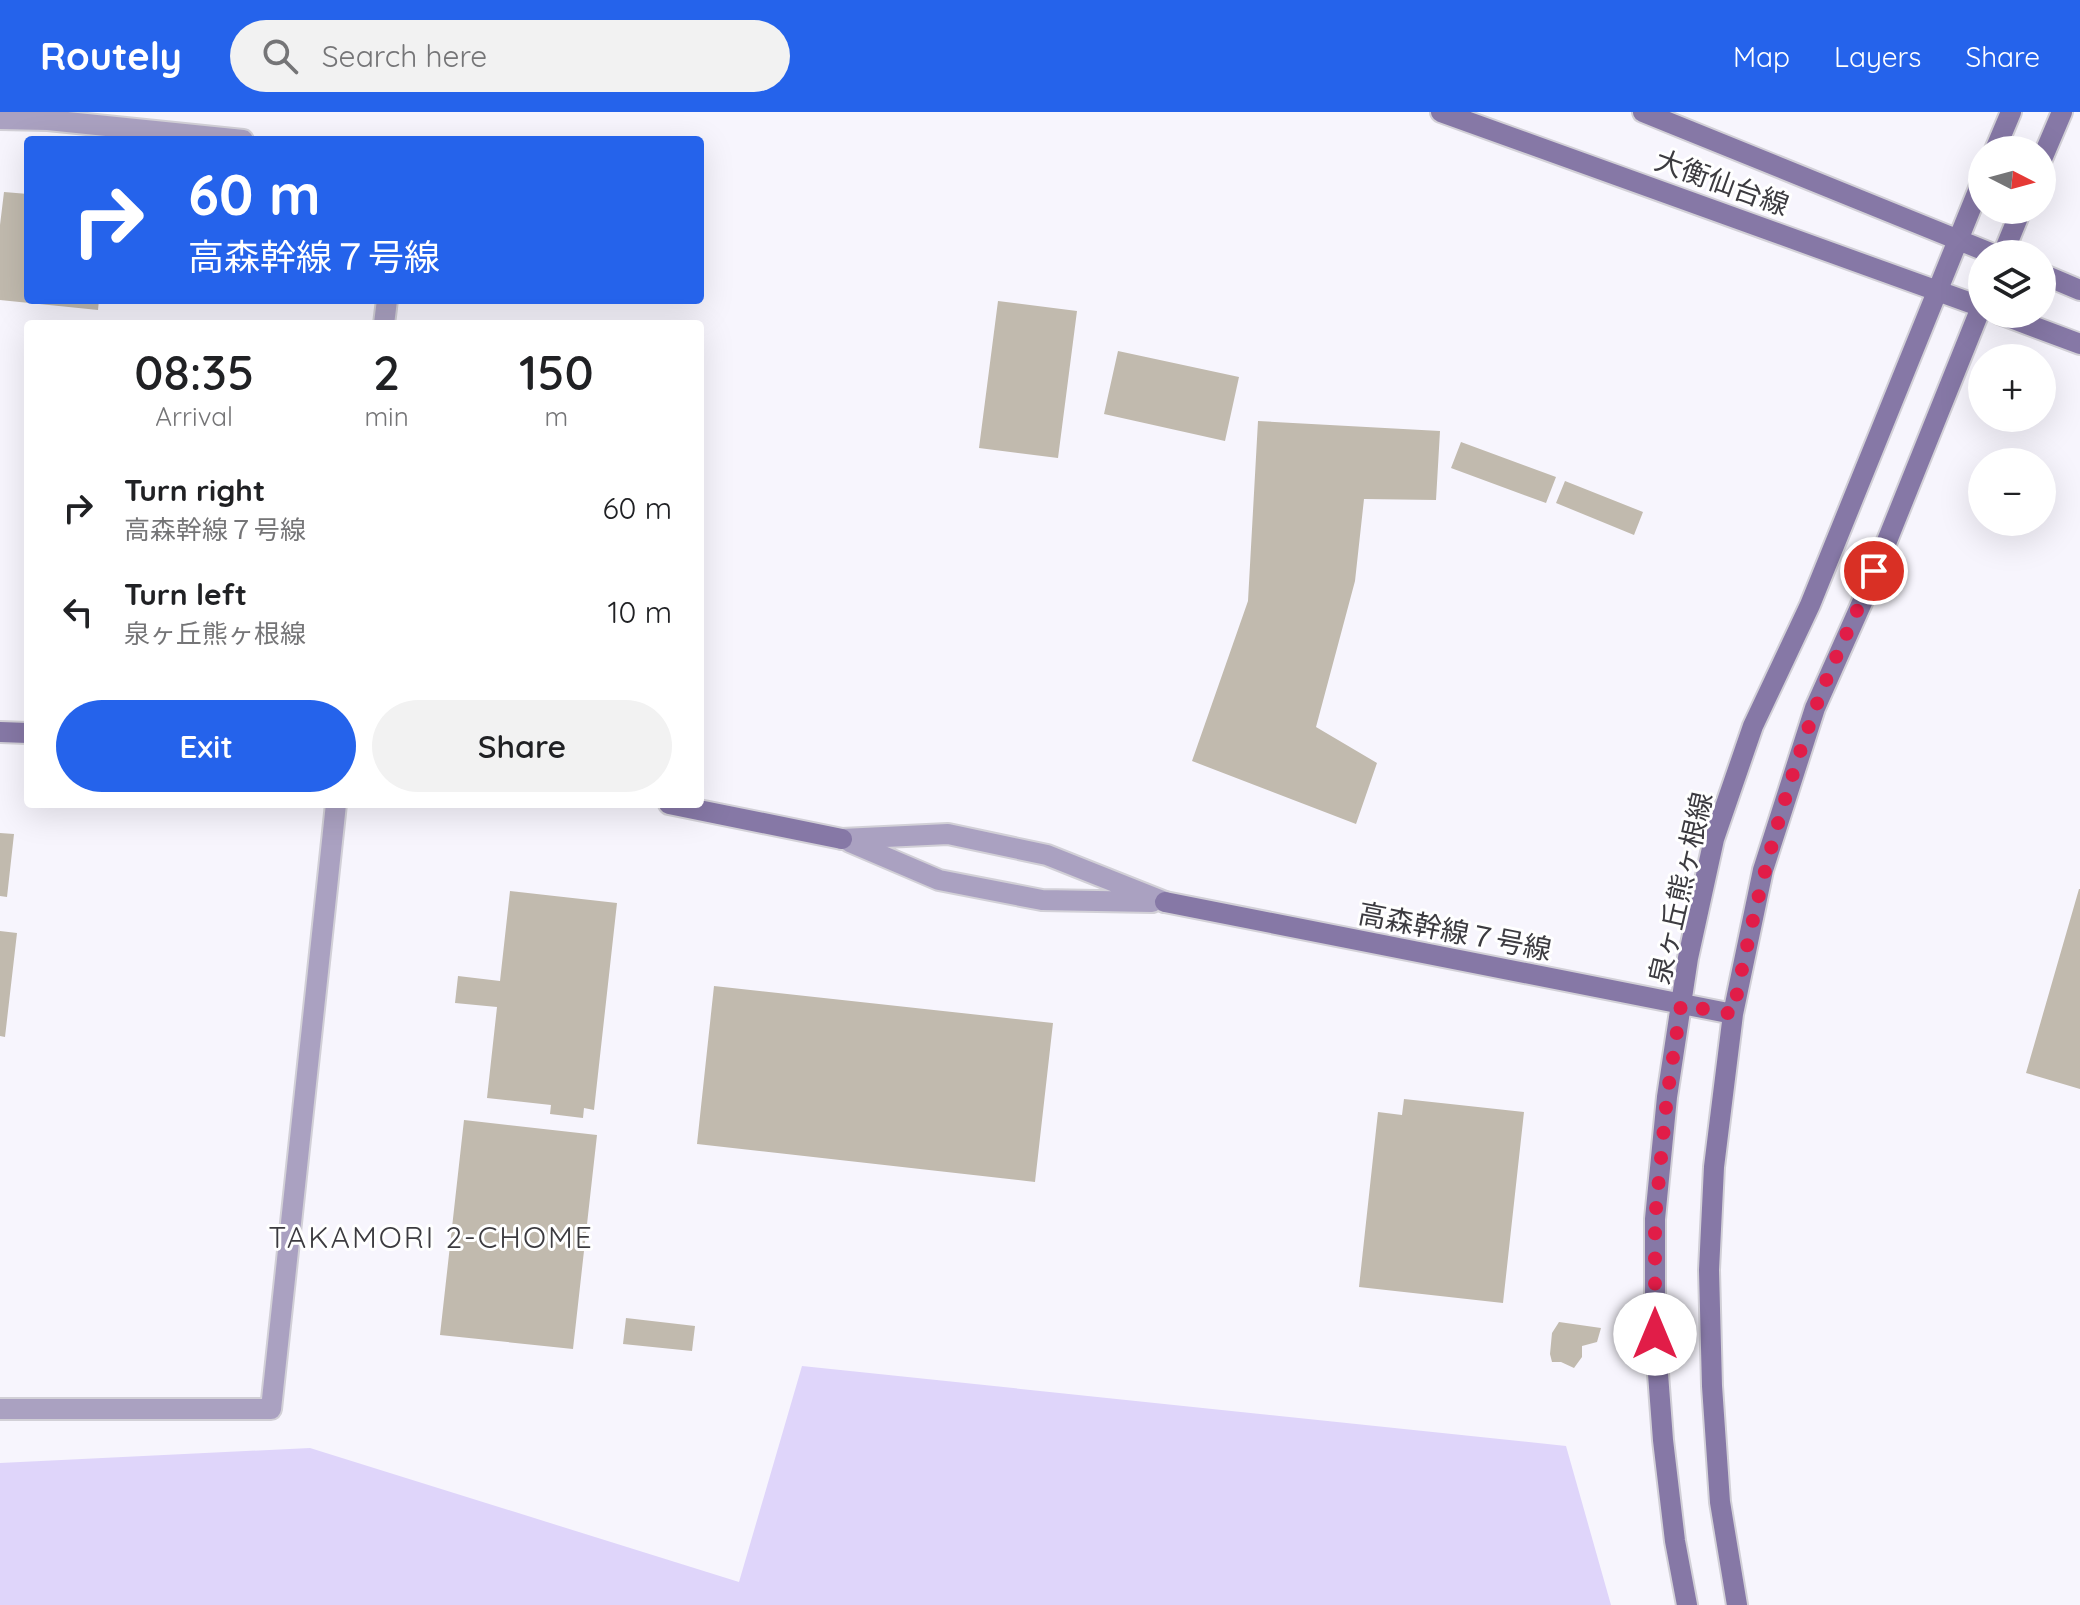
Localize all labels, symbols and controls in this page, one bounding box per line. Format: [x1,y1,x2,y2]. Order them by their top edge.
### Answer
search box [230,20,790,92]
text: Routely [40,32,182,80]
icon: search [258,34,302,78]
text: Search here [322,37,487,75]
text: Map [1733,39,1790,74]
text: Layers [1834,39,1921,74]
text: Share [1965,39,2040,74]
north arrow [1968,136,2056,224]
map controls [1968,136,2056,536]
street label: 大衡仙台線 [1650,142,1794,222]
text: 60 m [188,159,321,229]
icon: right [56,168,160,272]
text: 高森幹線７号線 [188,234,440,279]
button: layers [1968,240,2056,328]
text: 08:35 [134,342,254,402]
text: 2 [373,342,400,402]
text: 150 [519,342,594,402]
button: + [1968,344,2056,432]
text: Arrival [155,400,233,433]
text: min [364,400,409,433]
text: m [544,400,568,433]
button: − [1968,448,2056,536]
text: Turn right [124,471,265,509]
icon: right [56,486,100,530]
text: 60 m [602,489,672,527]
text: 高森幹線７号線 [124,513,306,546]
pin [1840,537,1908,605]
icon: arrive [1852,549,1896,593]
text: Turn left [124,575,247,613]
icon: left [56,590,100,634]
text: 10 m [608,593,672,631]
text: 泉ヶ丘熊ヶ根線 [124,617,306,650]
button: Exit [56,700,356,792]
button: Share [372,700,672,792]
street label: 泉ヶ丘熊ヶ根線 [1641,789,1719,987]
street label: 高森幹線７号線 [1355,895,1555,967]
district label: TAKAMORI 2-CHOME [268,1218,594,1256]
position arrow [1613,1292,1697,1376]

